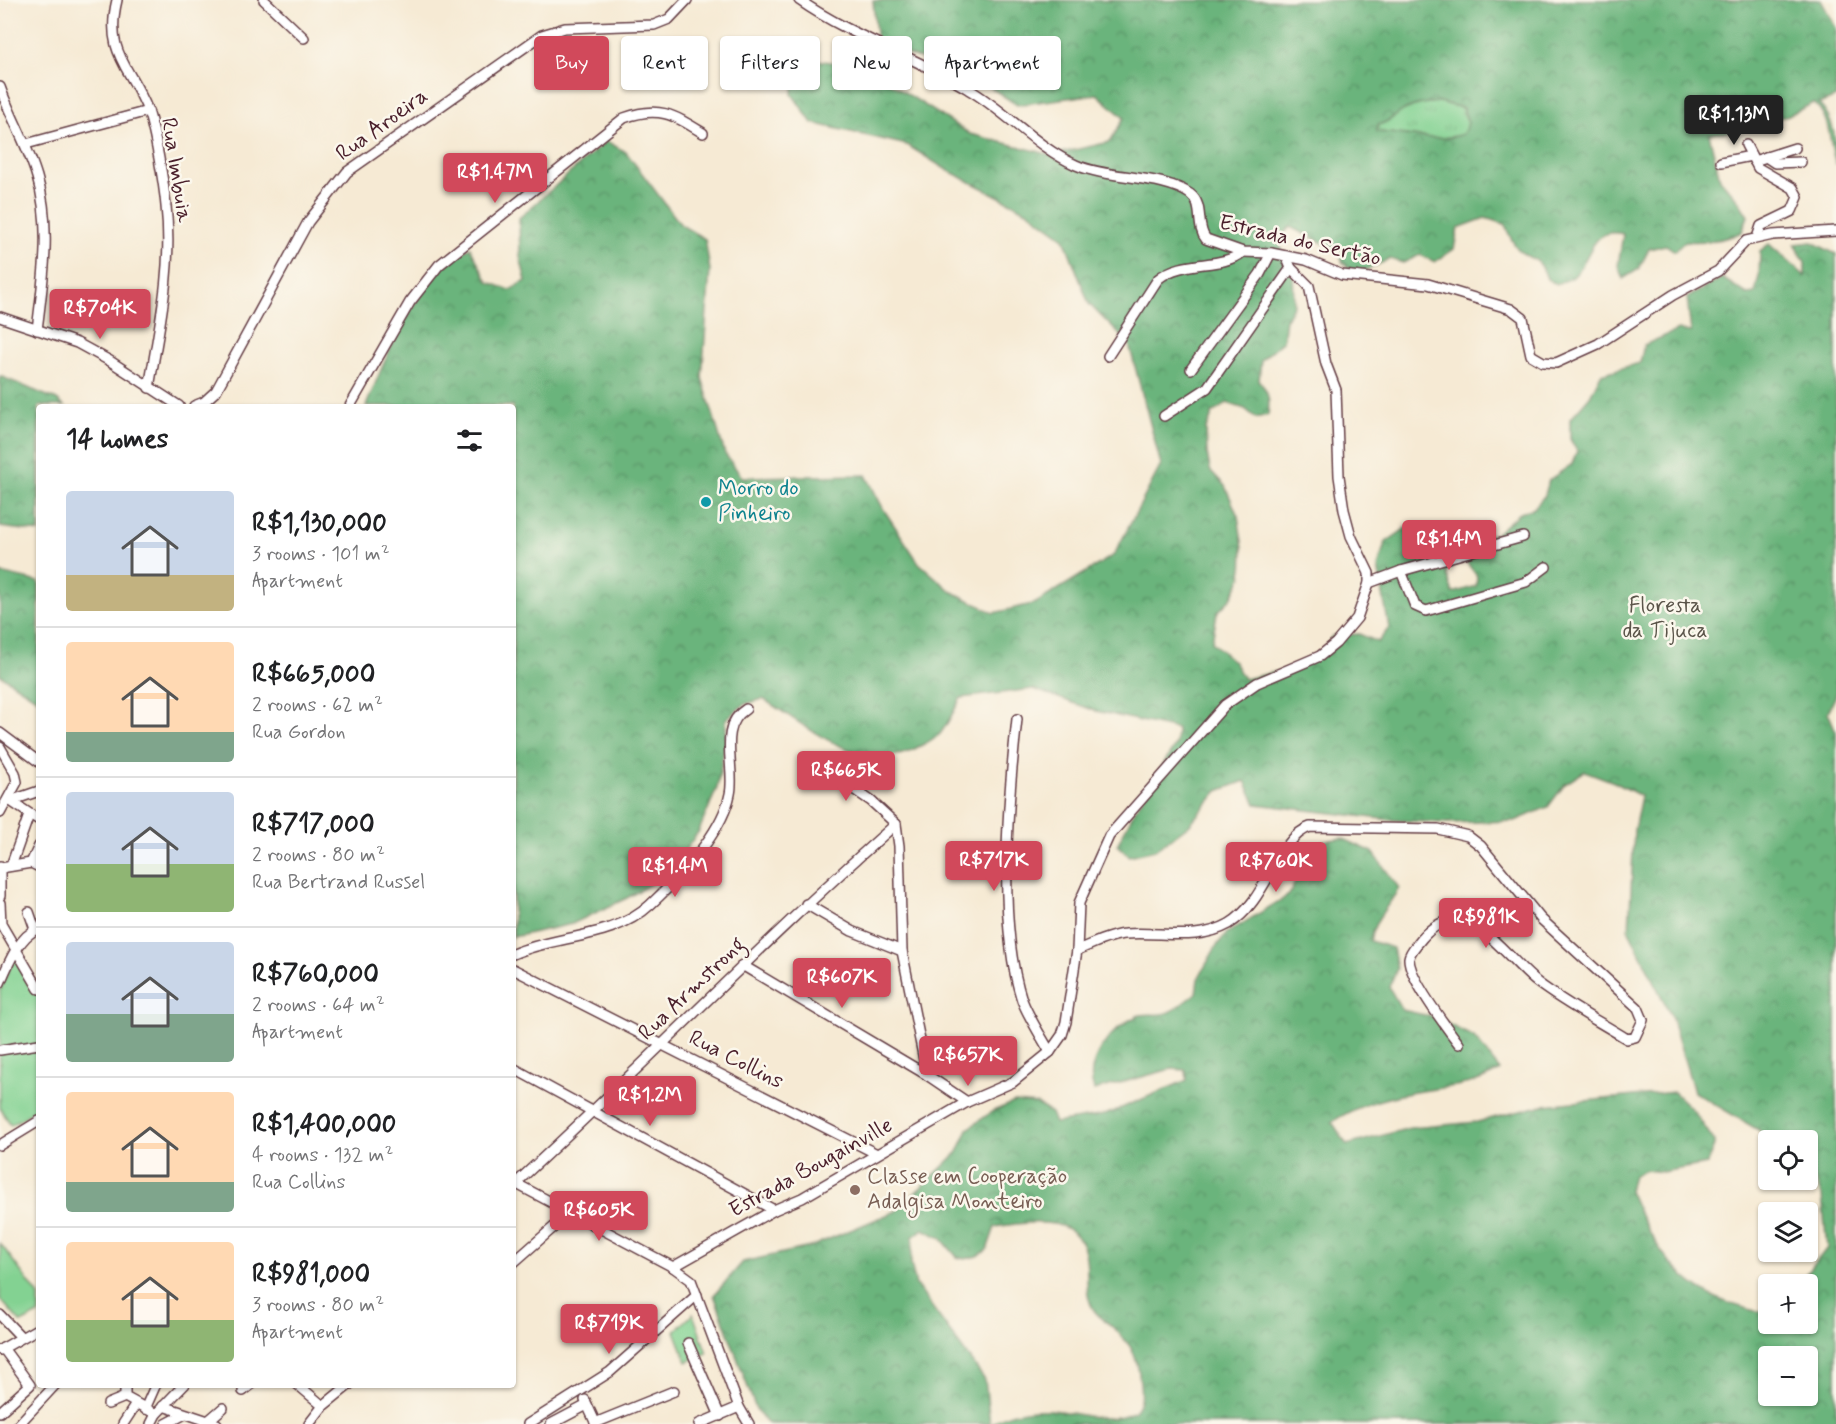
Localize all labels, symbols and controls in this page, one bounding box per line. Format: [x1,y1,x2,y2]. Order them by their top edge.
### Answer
chip: Buy [534,36,609,90]
chip: Rent [621,36,708,90]
chip: Filters [720,36,820,90]
chip: New [832,36,912,90]
chip: Apartment [924,36,1061,90]
street label: Rua Aroeira [330,82,434,168]
pin: R$1.13M [1679,95,1789,146]
text: R$1.13M [1698,101,1770,128]
street label: Rua Imbuia [154,116,198,225]
pin: R$1.47M [440,153,550,204]
text: R$1.47M [457,159,533,186]
street label: Estrada do Sertão [1216,209,1384,273]
pin: R$704K [51,289,149,340]
text: R$704K [64,295,136,322]
text: 14 homes [66,423,168,457]
icon: filters [453,424,486,457]
place label: Morro do Pinheiro [718,475,799,528]
marker: Morro do Pinheiro [699,495,713,509]
text: R$1,130,000 [252,507,387,541]
icon: home [114,515,186,587]
pin: R$1.4M [1400,520,1498,571]
text: R$1.4M [1416,526,1482,553]
text: 3 rooms · 101 m² [252,541,390,568]
text: Apartment [252,568,343,595]
park label: Floresta da Tijuca [1622,592,1708,645]
text: R$665,000 [252,658,375,692]
icon: home [114,666,186,738]
text: 2 rooms · 62 m² [252,692,383,719]
text: Rua Gordon [252,719,346,746]
pin: R$665K [797,751,895,802]
text: R$665K [811,757,881,784]
text: R$717,000 [252,808,375,842]
icon: home [114,816,186,888]
pin: R$717K [945,841,1043,892]
text: 2 rooms · 80 m² [252,842,385,869]
pin: R$760K [1227,842,1325,893]
pin: R$1.4M [626,847,724,898]
text: R$717K [959,847,1029,874]
text: R$760K [1240,848,1312,875]
text: R$1.4M [642,853,708,880]
text: Rua Bertrand Russel [252,869,425,896]
pin: R$981K [1437,898,1535,949]
text: R$981K [1453,904,1519,931]
street label: Rua Armstrong [633,931,754,1049]
text: R$760,000 [252,958,379,992]
pin: R$607K [793,958,891,1009]
text: R$607K [807,964,877,991]
icon: home [114,966,186,1038]
text: 2 rooms · 64 m² [252,992,385,1019]
text: Apartment [252,1019,343,1046]
street label: Rua Collins [684,1024,788,1096]
pin: R$657K [919,1036,1017,1087]
text: R$657K [933,1042,1003,1069]
pin: R$1.2M [601,1076,699,1127]
text: R$1.2M [618,1082,682,1109]
text: R$1,400,000 [252,1108,396,1142]
street label: Estrada Bougainville [724,1111,898,1225]
icon: home [114,1116,186,1188]
map controls [1758,1130,1818,1406]
button: locate [1758,1130,1818,1190]
text: 4 rooms · 132 m² [252,1142,393,1169]
place label: Classe em Cooperação Adalgisa Monteiro [867,1163,1067,1219]
text: Rua Collins [252,1169,345,1196]
marker: Classe em Cooperação Adalgisa Monteiro [848,1183,862,1197]
pin: R$605K [550,1191,648,1242]
text: R$605K [564,1197,634,1224]
button: layers [1758,1202,1818,1262]
text: R$981,000 [252,1258,370,1292]
icon: home [114,1266,186,1338]
button: + [1758,1274,1818,1334]
text: 3 rooms · 80 m² [252,1292,384,1319]
pin: R$719K [560,1304,658,1355]
text: R$719K [575,1310,643,1337]
text: Apartment [252,1319,343,1346]
button: − [1758,1346,1818,1406]

